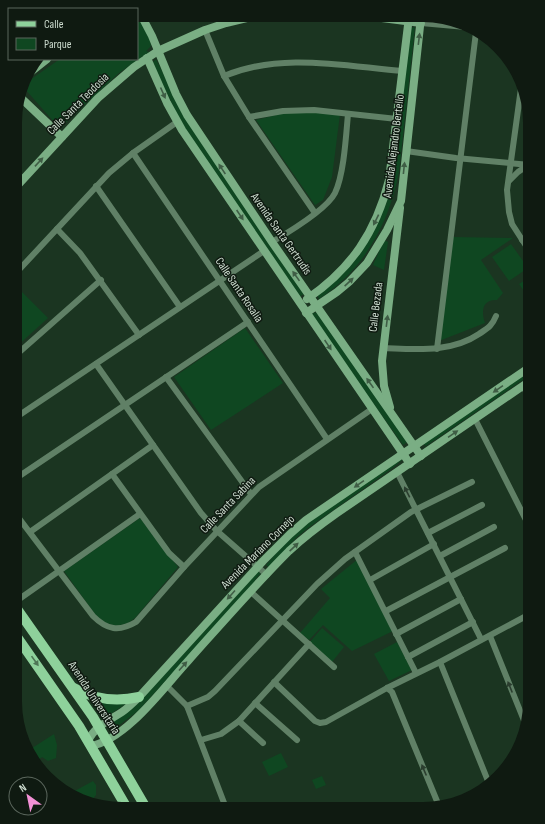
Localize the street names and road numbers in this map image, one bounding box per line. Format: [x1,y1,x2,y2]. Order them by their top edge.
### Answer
street label: Calle Santa Teodosia [44,70,112,138]
street label: Avenida Alejandro Bertello [380,93,408,200]
street label: Avenida Santa Gertrudis [247,189,315,278]
street label: Calle Santa Rosalia [212,255,266,326]
street label: Calle Bezada [365,281,387,333]
street label: Calle Santa Sabina [197,473,259,537]
street label: Avenida Mariano Cornejo [217,512,298,593]
street label: Avenida Universitaria [64,658,123,738]

